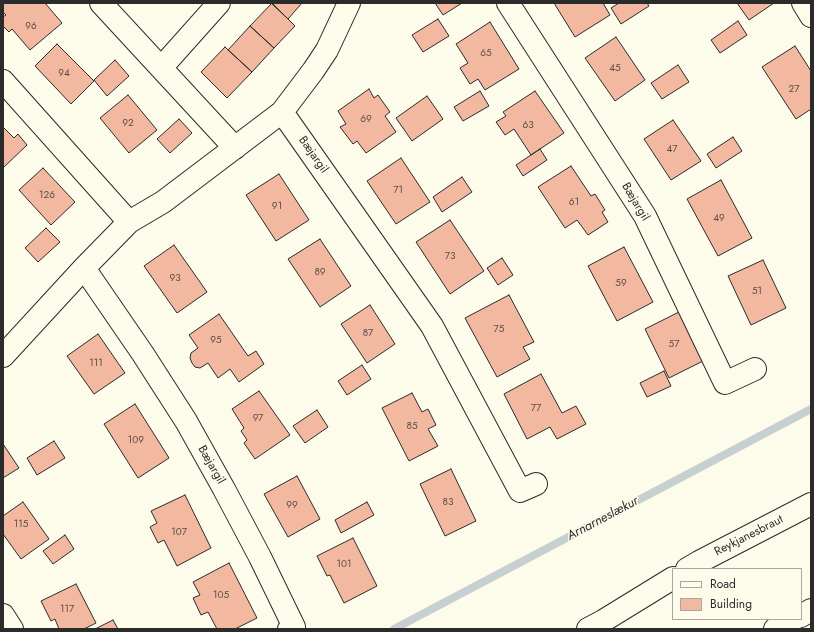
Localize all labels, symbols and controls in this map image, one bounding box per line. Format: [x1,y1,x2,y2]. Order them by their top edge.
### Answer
house number: 96 [25,21,37,33]
house number: 65 [480,48,492,60]
house number: 45 [609,63,621,75]
house number: 94 [58,68,70,80]
house number: 27 [789,84,799,96]
house number: 69 [360,114,372,126]
house number: 92 [122,118,134,130]
house number: 63 [522,120,534,132]
street label: Bæjargil [295,134,331,176]
house number: 47 [666,144,678,156]
street label: Bæjargil [618,180,652,224]
house number: 71 [393,185,403,197]
house number: 126 [39,190,55,202]
house number: 61 [569,197,579,209]
house number: 91 [272,201,282,213]
house number: 49 [713,213,725,225]
house number: 73 [445,251,455,263]
house number: 89 [314,267,326,279]
house number: 93 [169,273,181,285]
house number: 59 [615,278,627,290]
house number: 51 [752,286,762,298]
house number: 75 [494,324,504,336]
house number: 87 [363,328,373,340]
house number: 95 [210,335,222,347]
house number: 57 [669,339,679,351]
house number: 111 [89,358,103,370]
house number: 77 [531,403,541,415]
house number: 97 [253,413,263,425]
house number: 85 [406,421,418,433]
house number: 109 [128,435,144,447]
street label: Bæjargil [194,443,228,487]
water label: Arnarneslækur [565,494,641,544]
house number: 83 [443,497,453,509]
house number: 99 [286,500,298,512]
street label: Reykjanesbraut [712,512,786,560]
house number: 115 [14,519,28,531]
house number: 107 [171,527,187,539]
house number: 101 [337,559,351,571]
legend [672,568,802,620]
text: Road [710,575,736,593]
house number: 105 [213,590,229,602]
text: Building [710,595,752,613]
house number: 117 [60,604,74,616]

